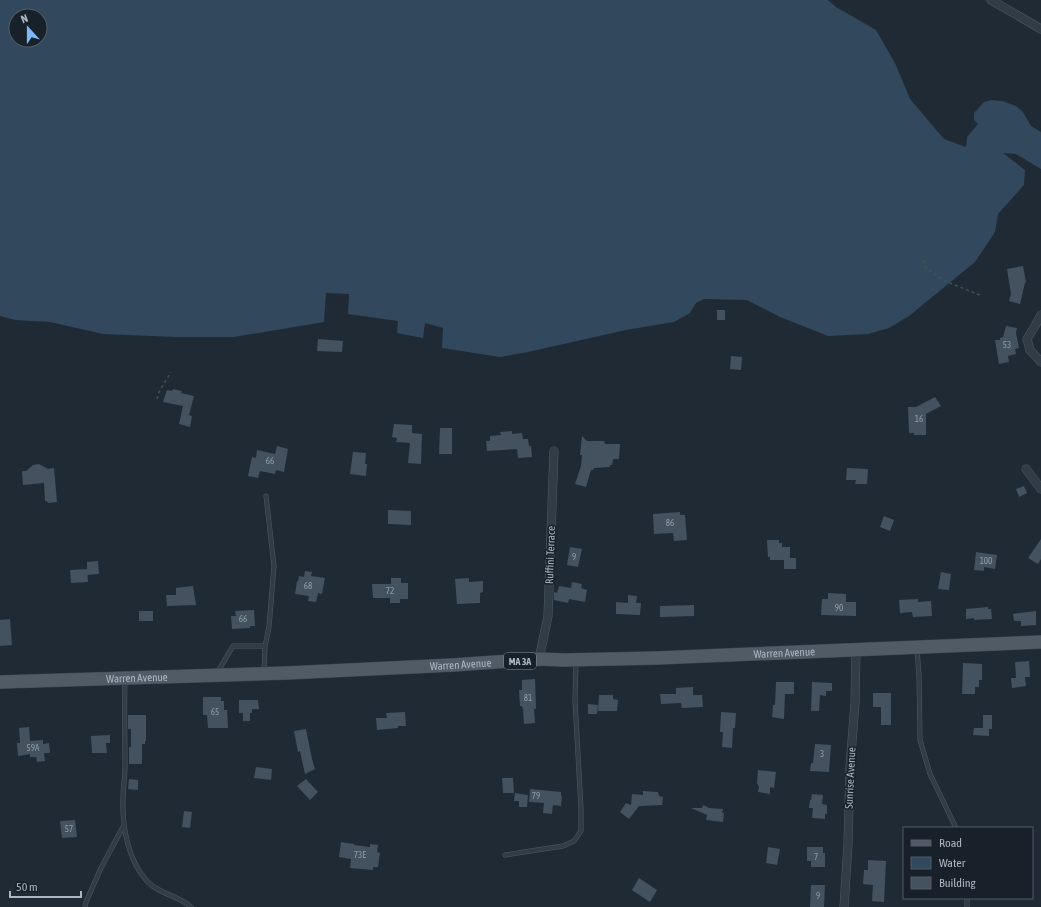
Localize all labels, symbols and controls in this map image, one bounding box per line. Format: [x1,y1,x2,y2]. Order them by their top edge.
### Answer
north arrow [8,8,48,48]
text: N [19,12,30,25]
house number: 53 [1003,340,1011,350]
house number: 16 [915,414,923,424]
house number: 66 [266,456,274,466]
house number: 86 [666,518,674,528]
street label: Ruffini Terrace [543,526,557,584]
house number: 9 [572,552,576,562]
house number: 100 [980,556,992,566]
house number: 68 [304,581,312,591]
house number: 72 [386,586,394,596]
house number: 90 [835,603,843,613]
house number: 66 [239,614,247,624]
street label: Warren Avenue [753,645,815,660]
road number: MA 3A [504,653,536,669]
street label: Warren Avenue [430,656,492,672]
street label: Warren Avenue [106,671,168,685]
house number: 81 [524,693,532,703]
house number: 65 [211,707,219,717]
house number: 59A [27,743,40,753]
street label: Sunrise Avenue [842,747,858,809]
house number: 3 [820,749,824,759]
house number: 79 [532,791,540,801]
house number: 57 [65,824,73,834]
legend [903,827,1033,899]
text: Road [939,836,962,850]
house number: 73E [354,850,366,860]
house number: 7 [814,852,818,862]
text: Water [939,856,966,870]
scale bar [10,873,81,899]
text: Building [939,876,977,890]
text: 50 m [16,880,38,894]
house number: 9 [816,891,820,901]

